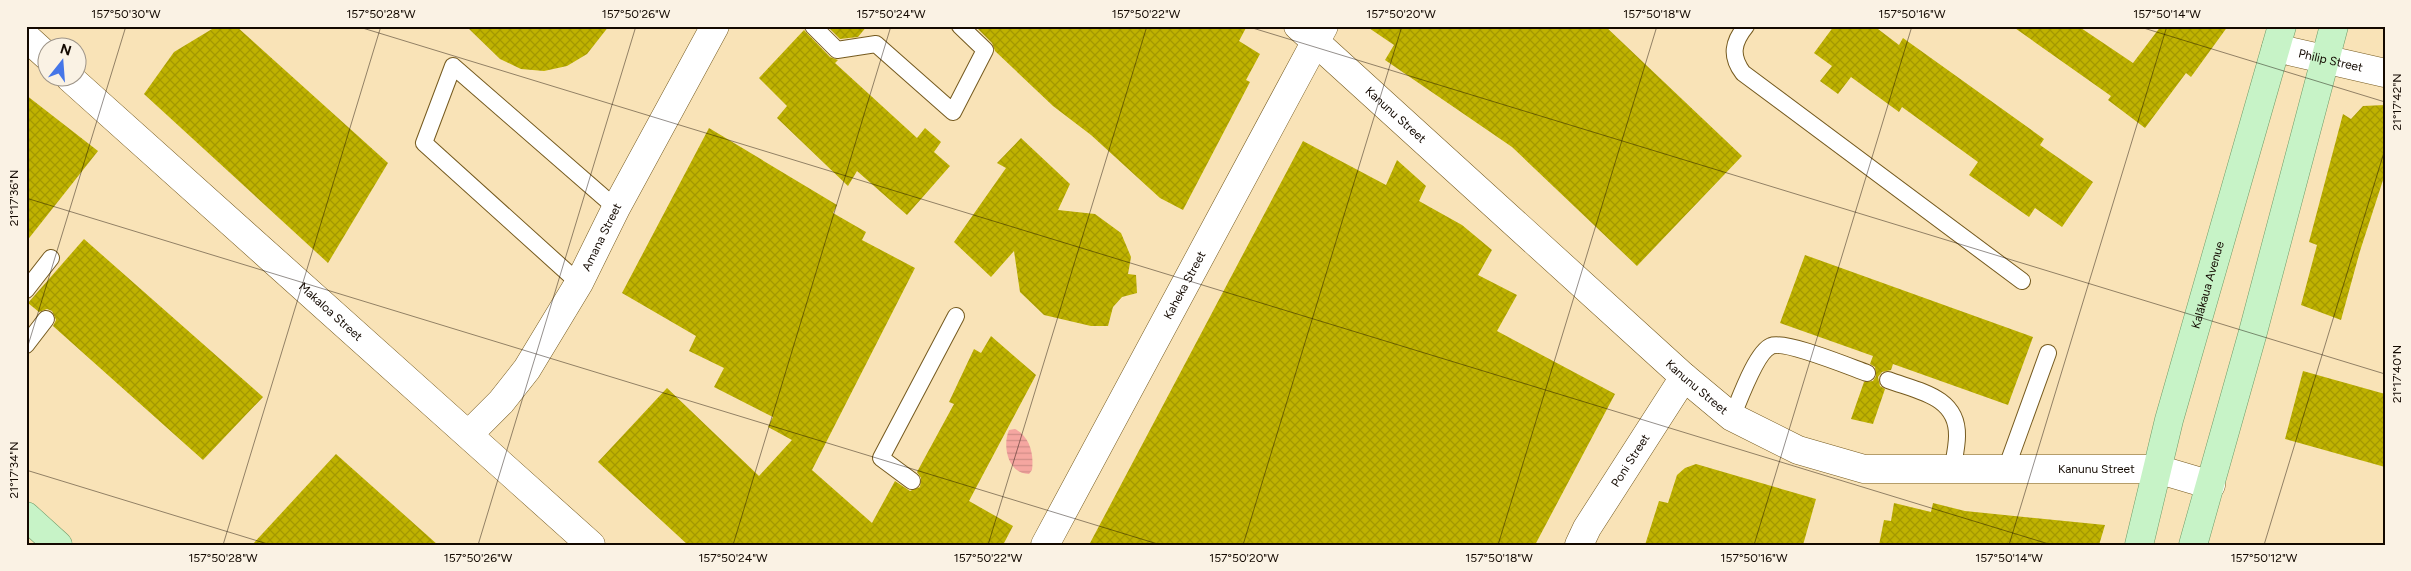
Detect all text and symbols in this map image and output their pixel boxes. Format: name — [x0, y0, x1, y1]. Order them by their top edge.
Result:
text: 157°50'30"W — [91, 7, 161, 21]
text: 157°50'28"W — [346, 7, 416, 21]
text: 157°50'26"W — [602, 7, 671, 21]
text: 157°50'24"W — [856, 7, 926, 21]
text: 157°50'22"W — [1112, 7, 1181, 21]
text: 157°50'20"W — [1366, 7, 1436, 21]
text: 157°50'18"W — [1623, 7, 1691, 21]
text: 157°50'16"W — [1879, 7, 1946, 21]
text: 157°50'14"W — [2133, 7, 2201, 21]
north arrow — [38, 38, 88, 88]
text: N — [58, 40, 73, 60]
street label: Philip Street — [2297, 46, 2365, 75]
text: 21°17'42"N — [2390, 73, 2404, 131]
street label: Kanunu Street — [1363, 84, 1429, 146]
text: 21°17'36"N — [7, 170, 21, 226]
street label: Amana Street — [579, 200, 625, 273]
street label: Kalākaua Avenue — [2189, 239, 2227, 330]
street label: Kaheka Street — [1161, 248, 1209, 322]
street label: Makaloa Street — [296, 280, 366, 344]
text: 21°17'40"N — [2390, 345, 2404, 403]
street label: Kanunu Street — [1663, 357, 1731, 418]
street label: Poni Street — [1608, 431, 1653, 490]
text: 21°17'34"N — [7, 441, 21, 499]
street label: Kanunu Street — [2058, 462, 2135, 476]
text: 157°50'28"W — [188, 551, 258, 565]
text: 157°50'26"W — [444, 551, 513, 565]
text: 157°50'24"W — [698, 551, 768, 565]
text: 157°50'22"W — [954, 551, 1023, 565]
text: 157°50'20"W — [1209, 551, 1279, 565]
text: 157°50'18"W — [1465, 551, 1533, 565]
text: 157°50'16"W — [1721, 551, 1788, 565]
text: 157°50'14"W — [1975, 551, 2043, 565]
text: 157°50'12"W — [2231, 551, 2298, 565]

